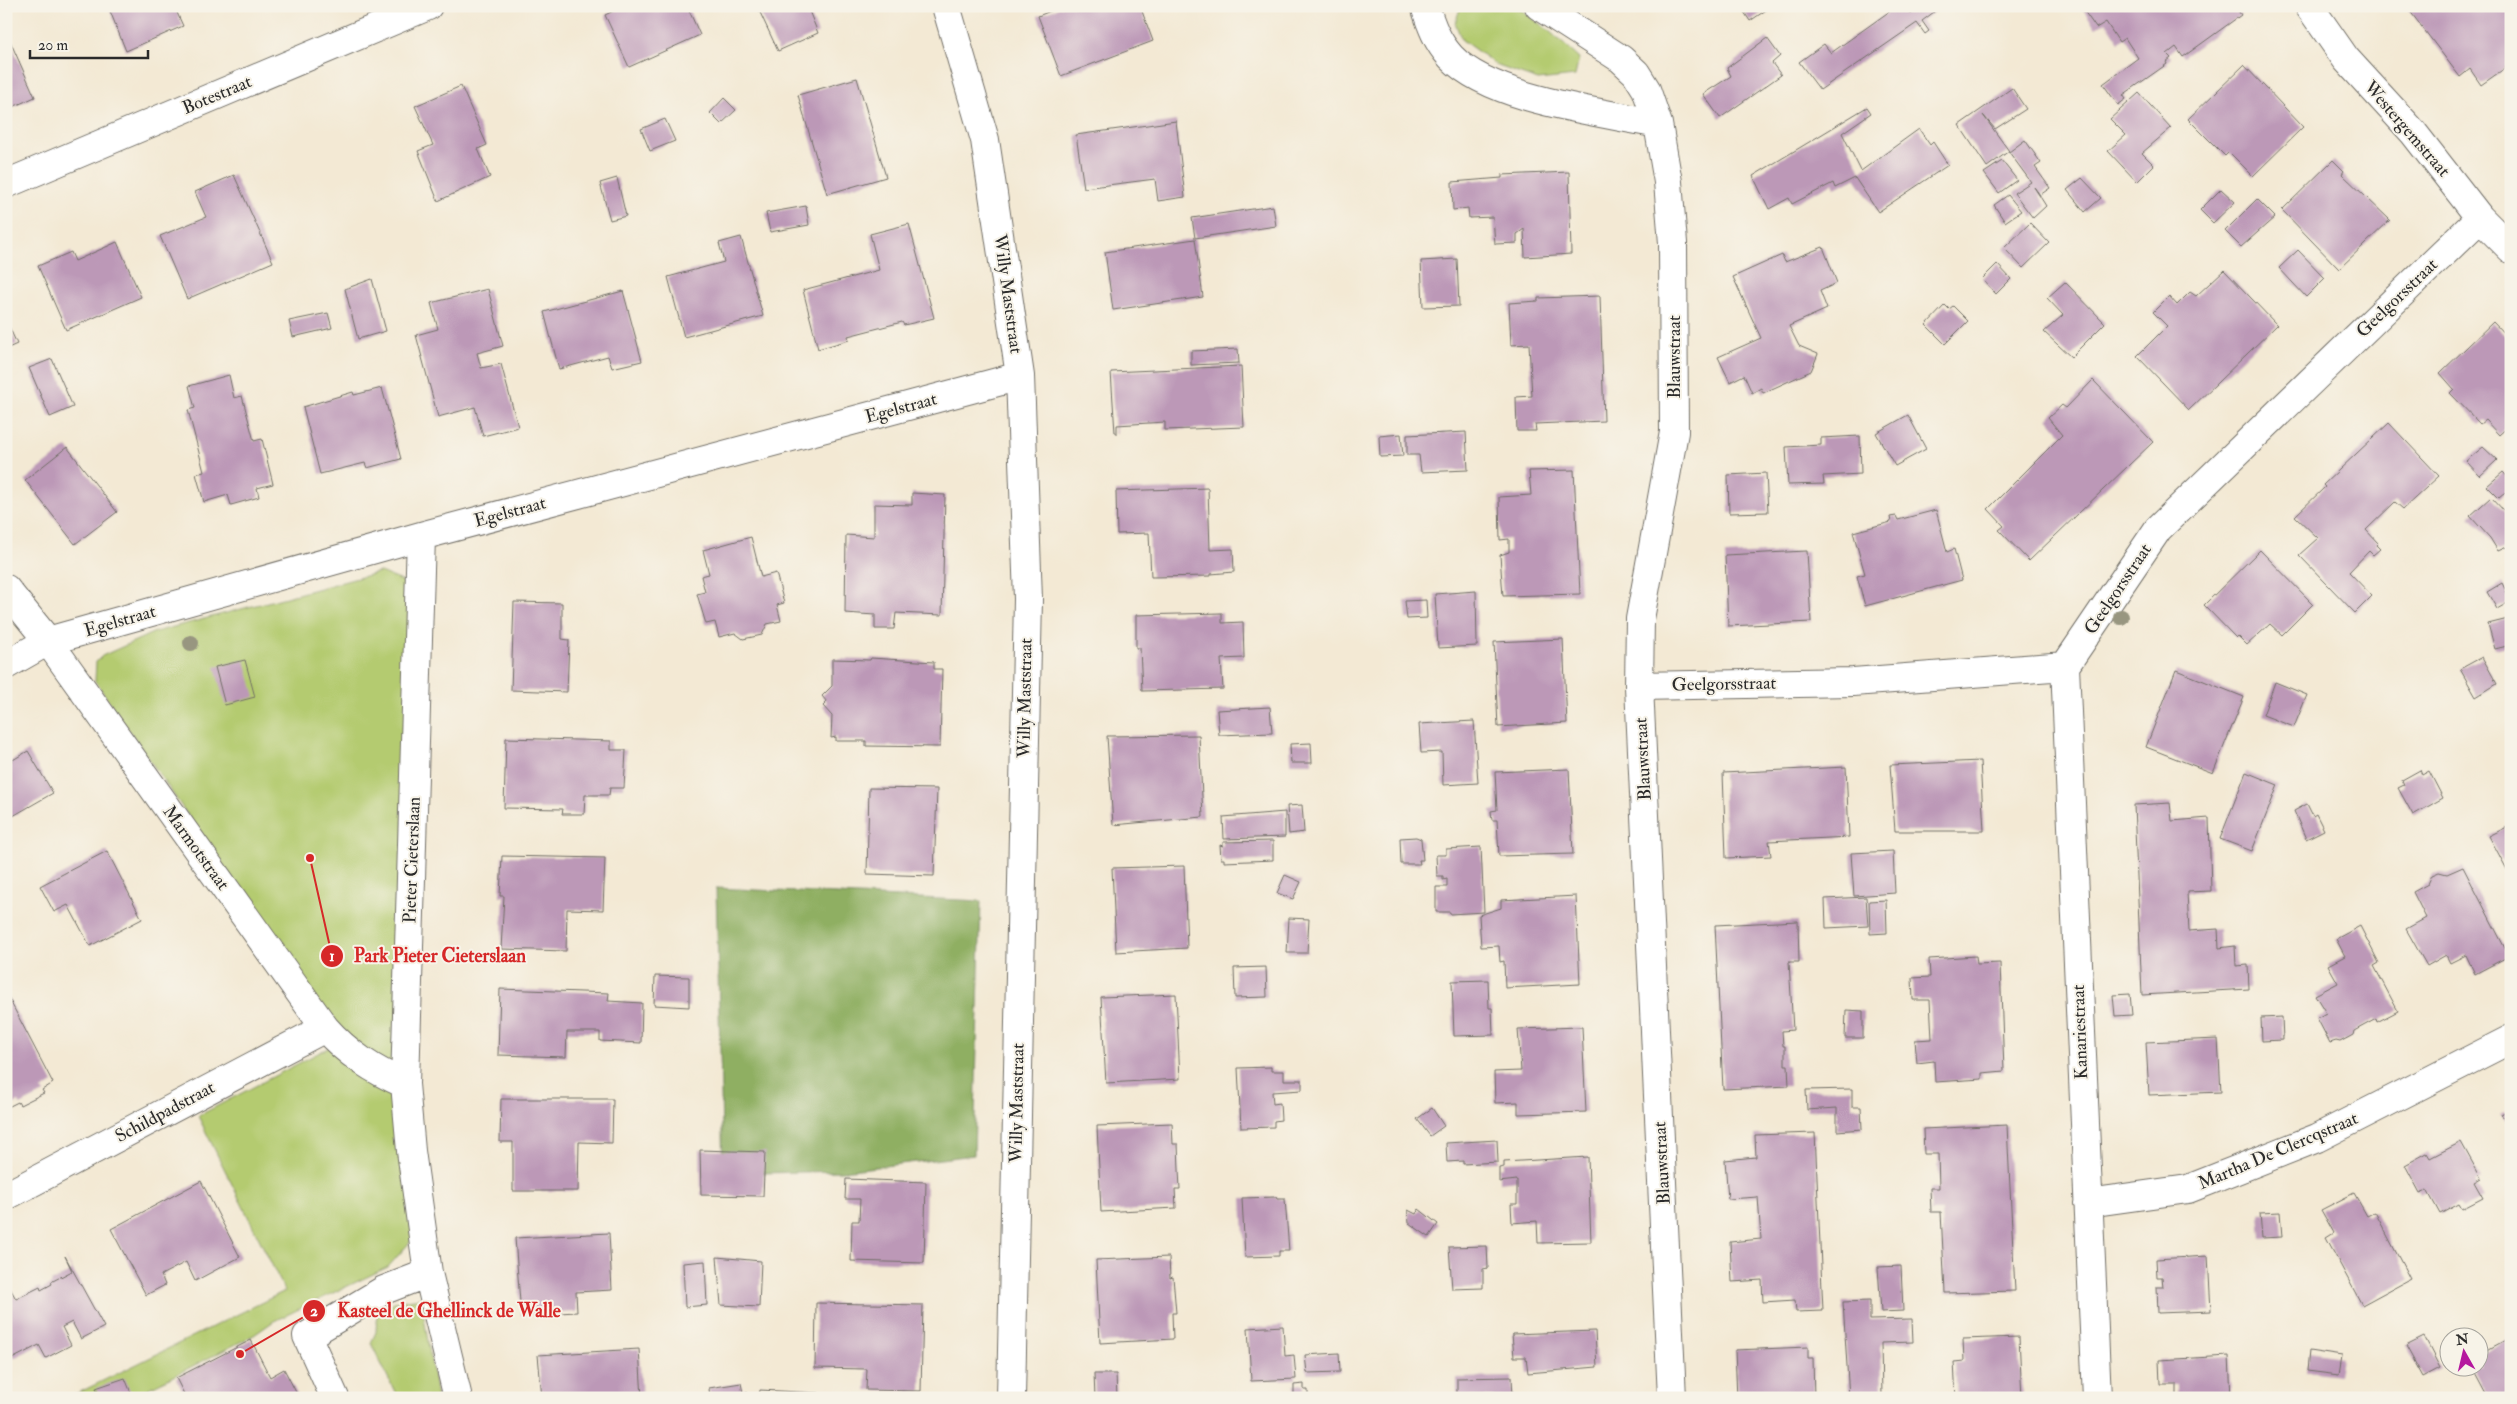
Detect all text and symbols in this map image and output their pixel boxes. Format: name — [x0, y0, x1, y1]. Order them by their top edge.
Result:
scale bar — [30, 28, 148, 60]
text: 20 m — [38, 36, 68, 55]
street label: Botestraat — [179, 70, 255, 120]
street label: Westergemstraat — [2358, 75, 2455, 182]
street label: Willy Maststraat — [988, 232, 1028, 355]
street label: Geelgorsstraat — [2351, 253, 2443, 343]
street label: Blauwstraat — [1663, 315, 1686, 399]
street label: Egelstraat — [863, 387, 940, 429]
street label: Egelstraat — [472, 491, 549, 533]
street label: Geelgorsstraat — [2079, 539, 2157, 639]
street label: Egelstraat — [82, 600, 159, 642]
street label: Willy Maststraat — [1012, 638, 1038, 759]
street label: Geelgorsstraat — [1672, 672, 1777, 696]
street label: Blauwstraat — [1629, 717, 1657, 801]
street label: Pieter Cieterslaan — [398, 796, 426, 924]
street label: Marmotstraat — [158, 801, 235, 895]
callout: Park Pieter Cieterslaan — [319, 939, 536, 973]
text: Park Pieter Cieterslaan — [354, 944, 526, 968]
text: 1 — [329, 947, 335, 966]
street label: Kanariestraat — [2067, 984, 2093, 1080]
street label: Willy Maststraat — [1004, 1043, 1030, 1164]
street label: Schildpadstraat — [111, 1076, 219, 1148]
street label: Martha De Clercqstraat — [2194, 1107, 2362, 1195]
street label: Blauwstraat — [1648, 1121, 1676, 1205]
callout: Kasteel de Ghellinck de Walle — [302, 1294, 570, 1328]
text: Kasteel de Ghellinck de Walle — [337, 1299, 561, 1323]
text: 2 — [310, 1302, 318, 1321]
north arrow — [2440, 1326, 2490, 1376]
text: N — [2454, 1330, 2470, 1349]

